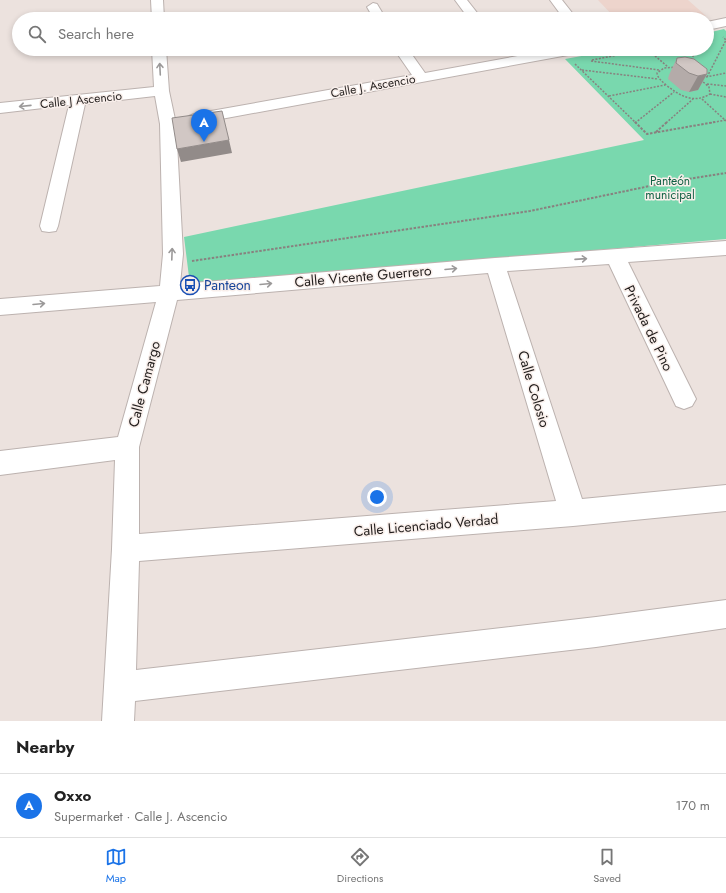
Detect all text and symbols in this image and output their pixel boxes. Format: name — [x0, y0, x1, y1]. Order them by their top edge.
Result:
search box — [12, 12, 714, 56]
icon: search — [26, 23, 48, 45]
text: Search here — [58, 23, 134, 45]
one-way arrow — [157, 63, 164, 76]
street label: Calle J. Ascencio — [329, 70, 417, 102]
street label: Calle J Ascencio — [39, 87, 123, 113]
one-way arrow — [19, 102, 32, 109]
pin: A — [191, 109, 217, 142]
park label: Panteón municipal — [645, 172, 695, 204]
one-way arrow — [168, 248, 176, 261]
one-way arrow — [574, 255, 587, 262]
street label: Calle Vicente Guerrero — [294, 260, 433, 292]
one-way arrow — [444, 265, 457, 272]
bus stop icon: Panteon — [179, 274, 201, 296]
place label: Panteon — [204, 275, 251, 295]
one-way arrow — [259, 281, 272, 288]
street label: Privada de Pino — [620, 282, 679, 375]
one-way arrow — [32, 300, 45, 307]
street label: Calle Camargo — [123, 338, 165, 429]
street label: Calle Colosio — [513, 348, 555, 430]
your location — [367, 487, 387, 507]
street label: Calle Licenciado Verdad — [353, 509, 499, 541]
text: Nearby — [16, 735, 74, 759]
text: Oxxo — [54, 785, 91, 807]
text: A — [24, 796, 34, 815]
text: 170 m — [675, 796, 710, 815]
text: Supermarket · Calle J. Ascencio — [54, 807, 227, 826]
tab: Map — [105, 846, 127, 886]
tab: Directions — [337, 846, 383, 886]
tab: Saved — [593, 846, 621, 886]

